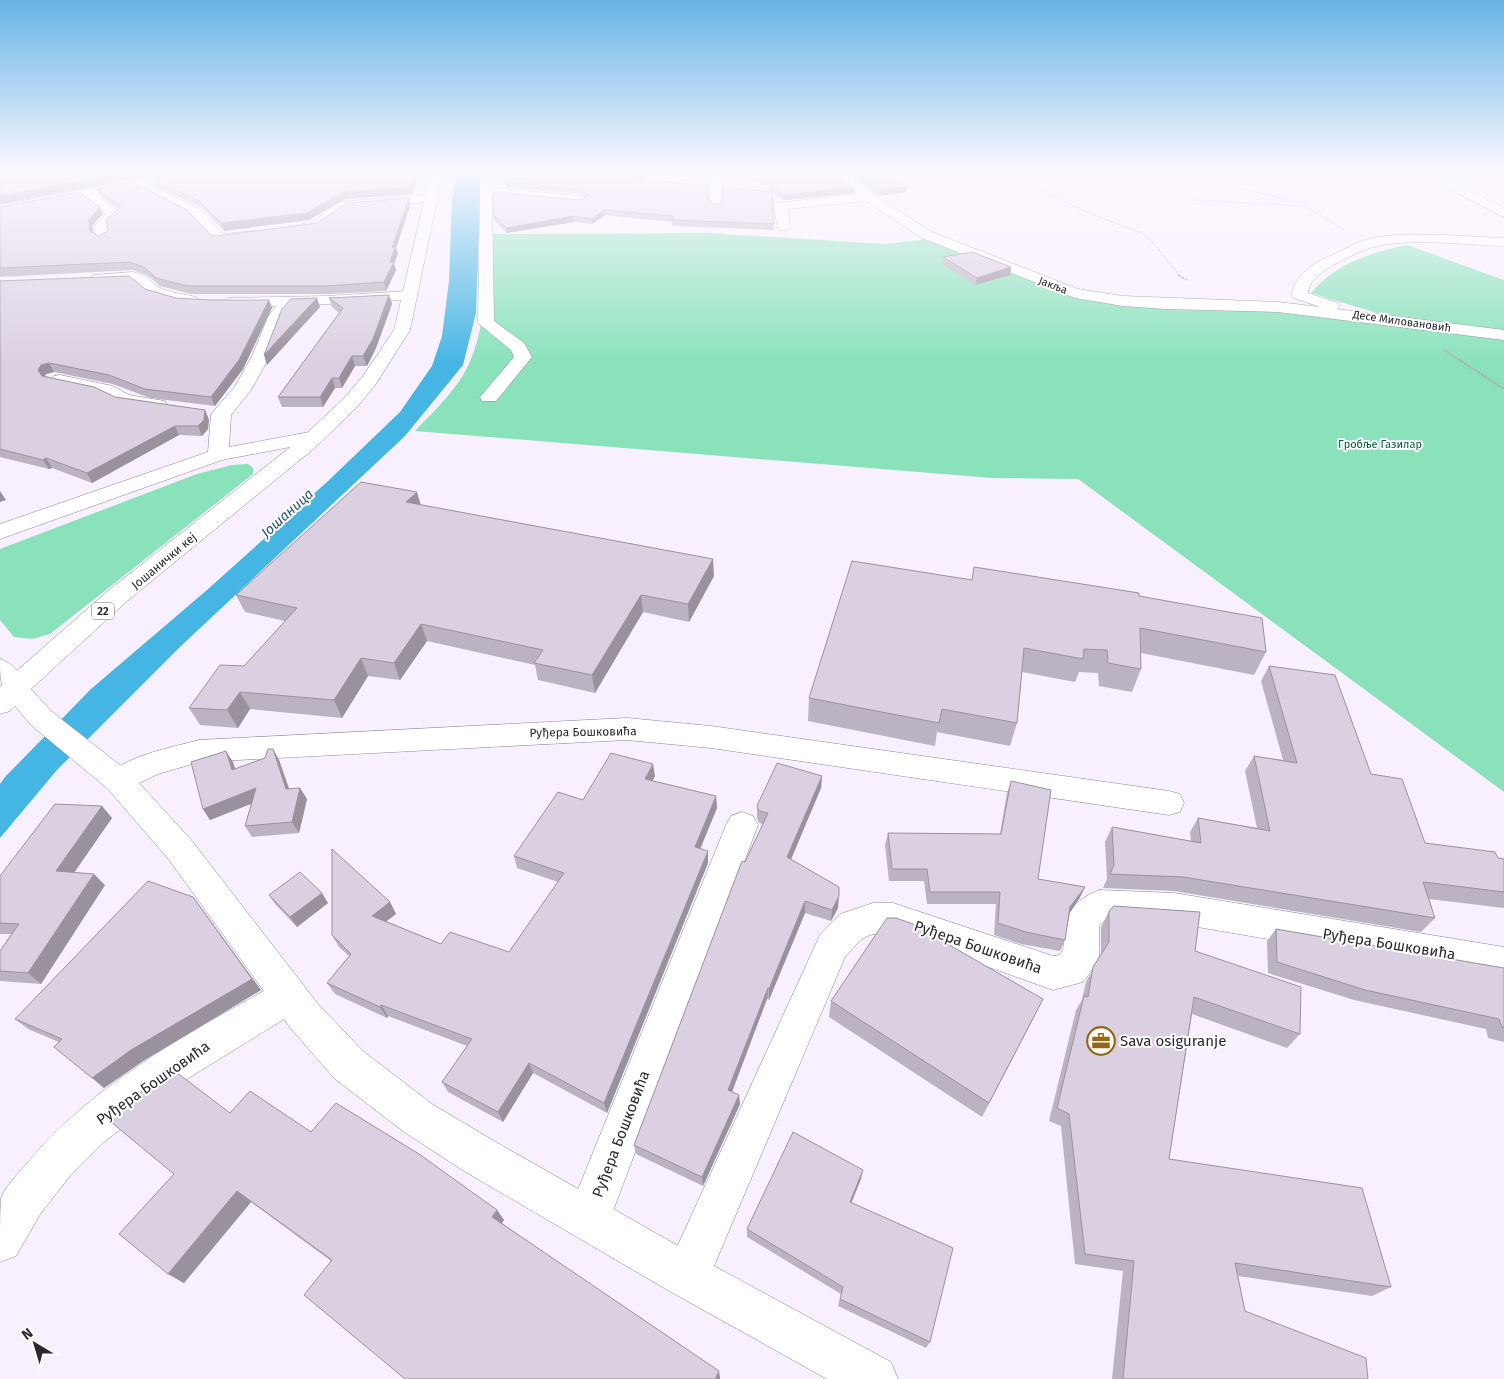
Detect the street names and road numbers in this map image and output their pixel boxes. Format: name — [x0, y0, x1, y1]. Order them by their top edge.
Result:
street label: Јакља — [1037, 274, 1069, 297]
street label: Десе Миловановић — [1351, 308, 1452, 335]
street label: Јошанички кеј — [129, 530, 199, 592]
road number: 22 — [92, 602, 114, 620]
street label: Руђера Бошковића — [529, 724, 637, 740]
street label: Руђера Бошковића — [912, 917, 1044, 977]
street label: Руђера Бошковића — [1321, 925, 1457, 963]
street label: Руђера Бошковића — [93, 1037, 213, 1129]
street label: Руђера Бошковића — [589, 1068, 653, 1200]

